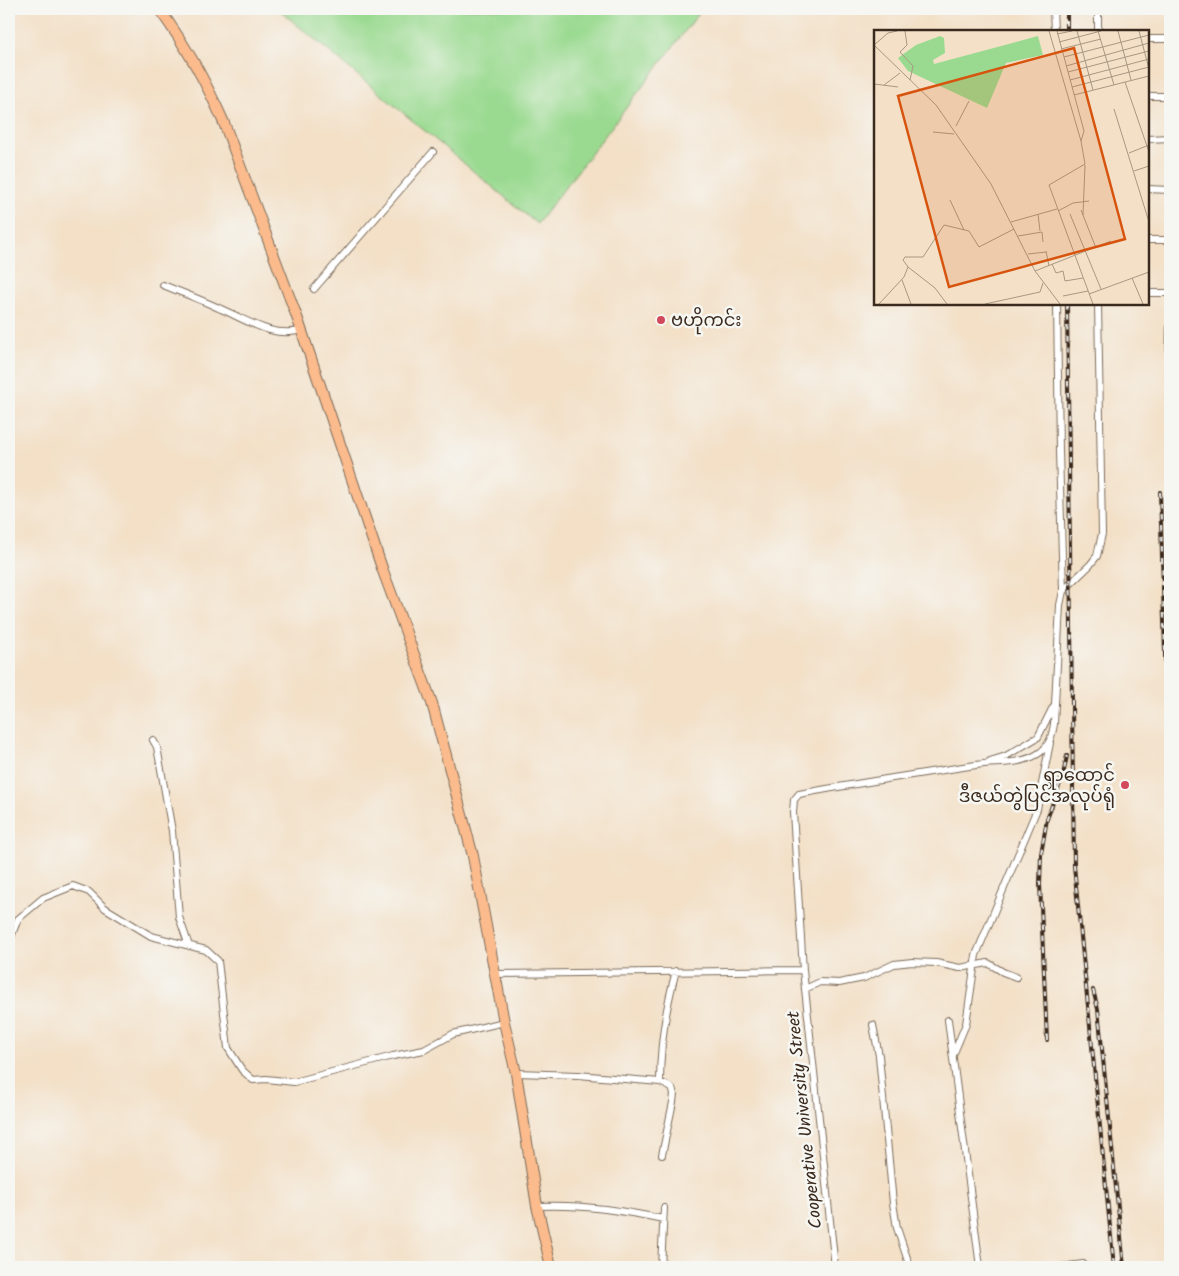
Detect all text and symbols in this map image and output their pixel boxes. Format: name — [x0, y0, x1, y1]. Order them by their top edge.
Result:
inset map — [874, 30, 1149, 305]
place label: ဗဟိုကင်း — [671, 306, 742, 336]
marker: ဗဟိုကင်း — [655, 314, 667, 326]
place label: ရွာထောင် ဒီဇယ်တွဲပြင်အလုပ်ရုံ — [959, 762, 1115, 812]
marker: ရွာထောင် ဒီဇယ်တွဲပြင်အလုပ်ရုံ — [1119, 779, 1131, 791]
street label: Cooperative University Street — [780, 1008, 831, 1230]

